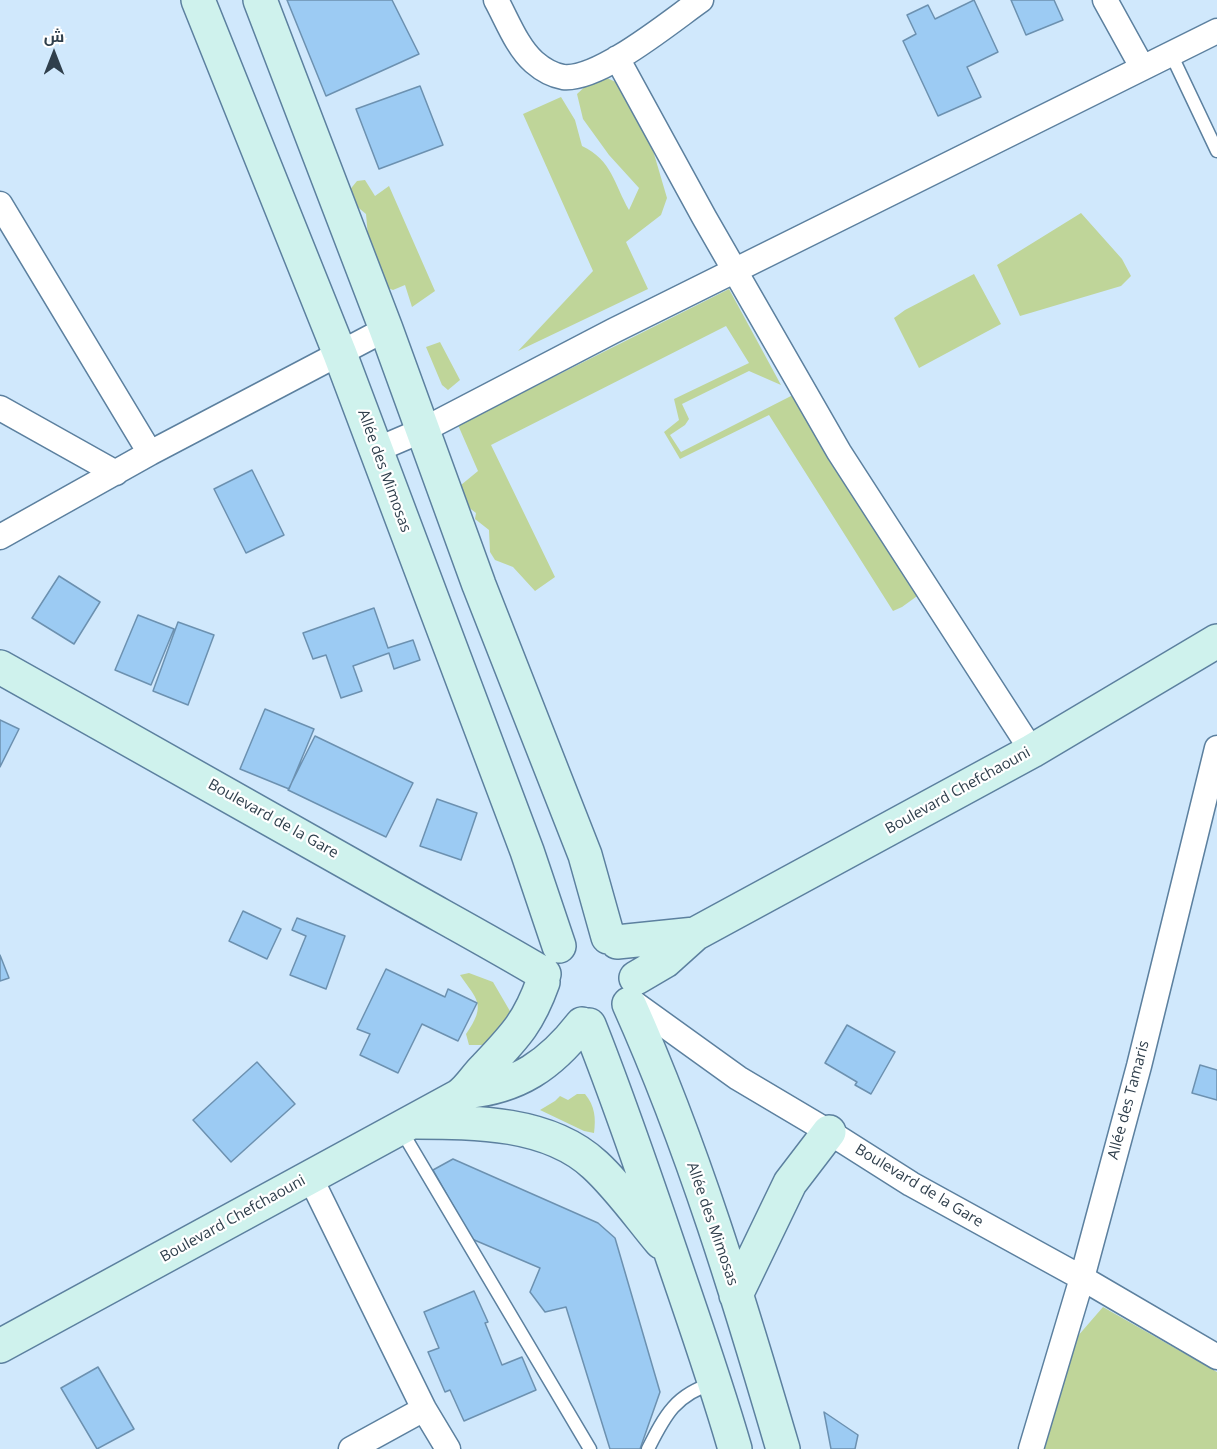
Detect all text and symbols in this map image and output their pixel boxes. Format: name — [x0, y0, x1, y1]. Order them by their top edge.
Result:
north arrow — [24, 24, 84, 84]
text: ش — [44, 25, 64, 47]
street label: Allée des Mimosas — [353, 407, 415, 535]
street label: Boulevard Chefchaouni — [882, 744, 1034, 838]
street label: Boulevard de la Gare — [205, 776, 341, 862]
street label: Allée des Tamaris — [1104, 1039, 1154, 1161]
street label: Boulevard de la Gare — [852, 1141, 986, 1231]
street label: Allée des Mimosas — [682, 1160, 742, 1288]
street label: Boulevard Chefchaouni — [157, 1172, 309, 1266]

